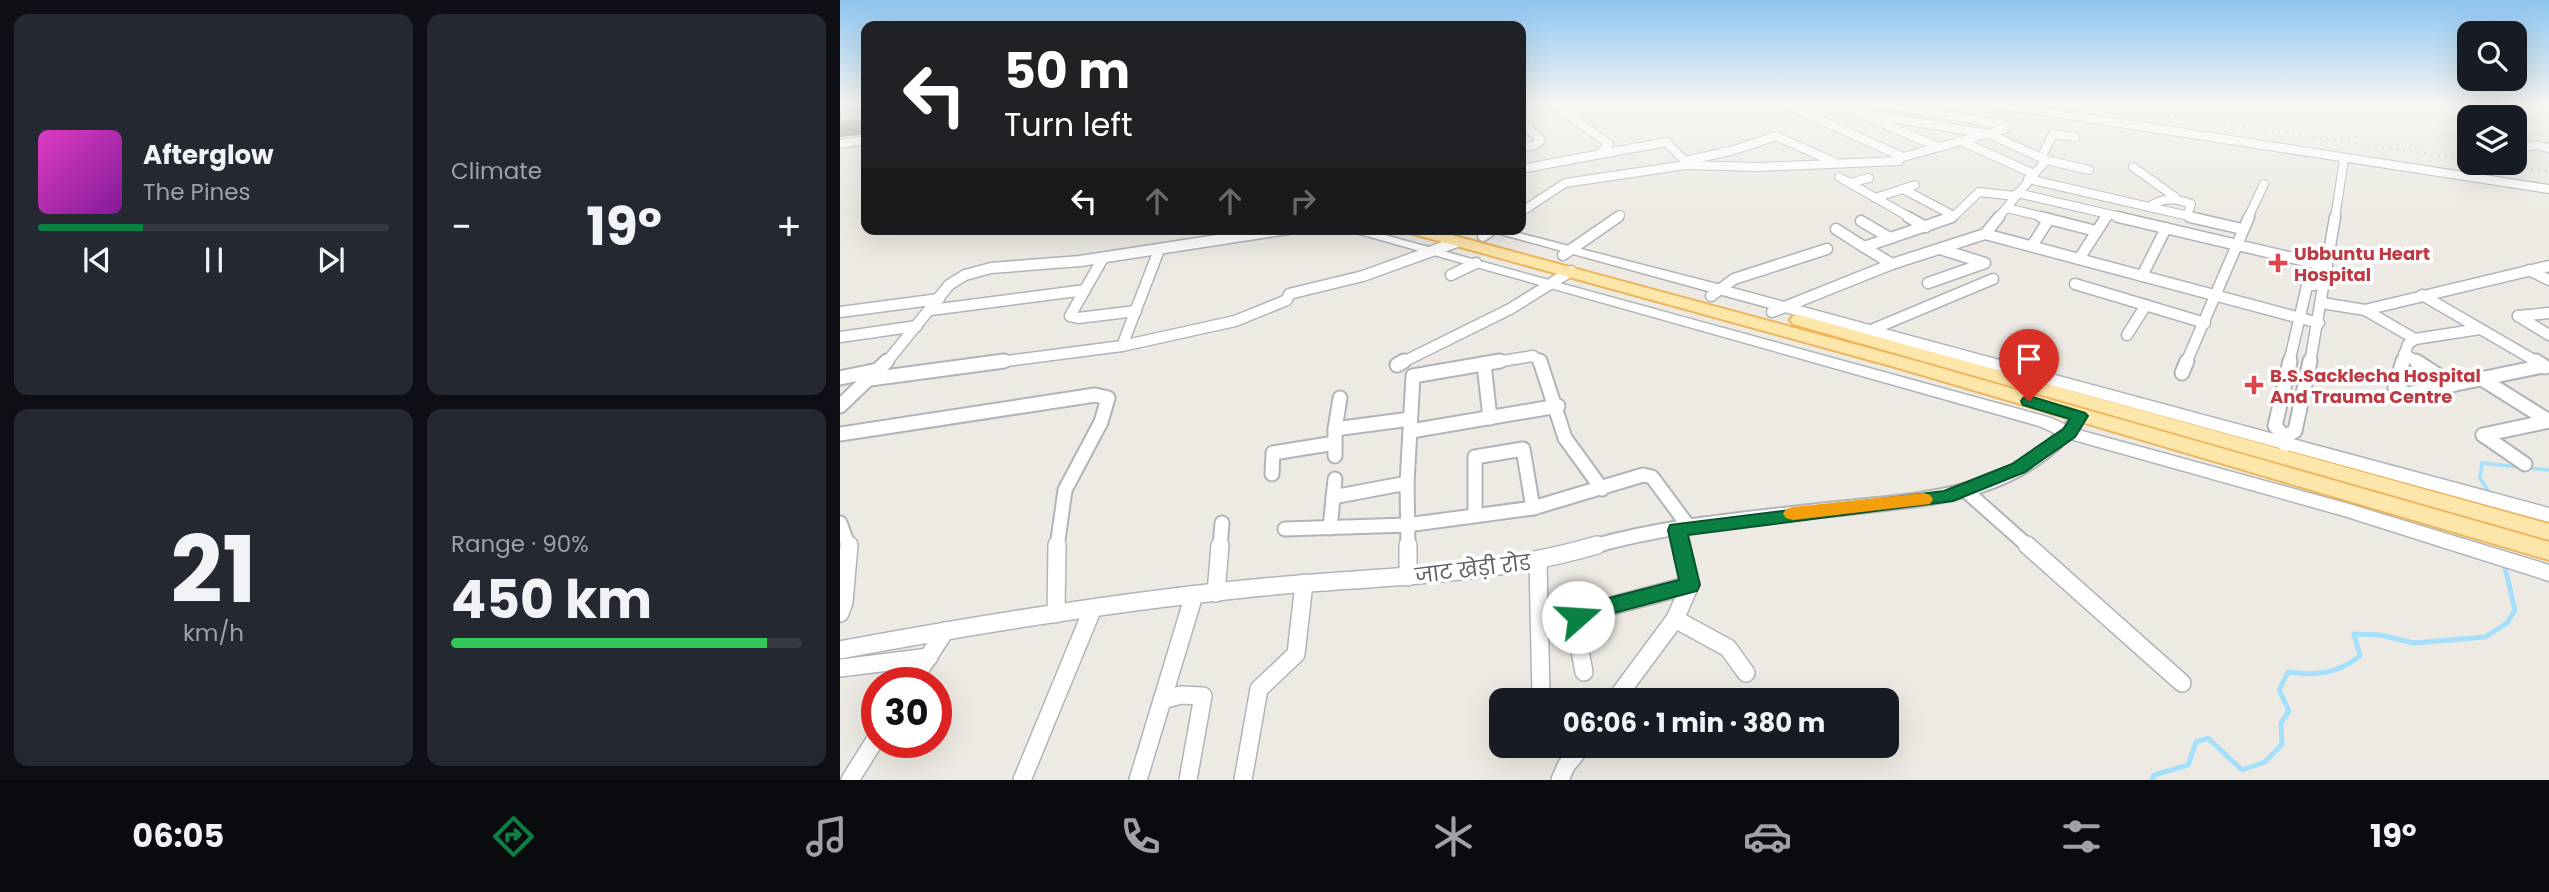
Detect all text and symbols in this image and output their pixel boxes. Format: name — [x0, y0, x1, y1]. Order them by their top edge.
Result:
map controls — [2457, 21, 2527, 175]
button: search — [2457, 21, 2527, 91]
text: 50 m — [1004, 37, 1130, 105]
icon: left — [889, 49, 980, 140]
text: Turn left — [1004, 102, 1133, 147]
button: layers — [2457, 105, 2527, 175]
text: Afterglow — [143, 137, 274, 173]
text: Climate — [451, 155, 542, 187]
text: The Pines — [143, 176, 251, 208]
icon: left — [1065, 182, 1103, 220]
icon: ahead — [1138, 182, 1176, 220]
icon: ahead — [1211, 182, 1249, 220]
icon: right — [1284, 182, 1322, 220]
text: 19° — [586, 190, 662, 263]
text: − — [451, 200, 472, 253]
text: + — [776, 200, 802, 253]
icon: previous — [78, 241, 116, 279]
icon: pause — [195, 241, 233, 279]
icon: next — [312, 241, 350, 279]
place label: Ubbuntu Heart Hospital — [2294, 241, 2430, 287]
marker: Ubbuntu Heart Hospital — [2268, 253, 2288, 273]
pin — [1999, 329, 2059, 401]
icon: arrive — [2010, 340, 2048, 378]
place label: B.S.Sacklecha Hospital And Trauma Centre — [2270, 363, 2481, 409]
marker: B.S.Sacklecha Hospital And Trauma Centre — [2244, 375, 2264, 395]
text: 21 — [170, 506, 257, 634]
text: Range · 90% — [451, 528, 589, 560]
street label: जाट खेड़ी रोड — [1413, 547, 1533, 591]
text: 450 km — [451, 563, 652, 636]
position arrow — [1541, 580, 1615, 654]
text: km/h — [183, 617, 244, 649]
speed limit sign: 30 — [861, 667, 952, 758]
text: 06:06 · 1 min · 380 m — [1563, 705, 1825, 741]
icon: directions — [489, 812, 538, 861]
icon: music — [802, 812, 851, 861]
icon: phone — [1116, 812, 1165, 861]
icon: climate — [1429, 812, 1478, 861]
icon: car — [1743, 812, 1792, 861]
icon: filters — [2057, 812, 2106, 861]
text: 06:05 — [132, 813, 224, 858]
text: 19° — [2370, 813, 2417, 858]

